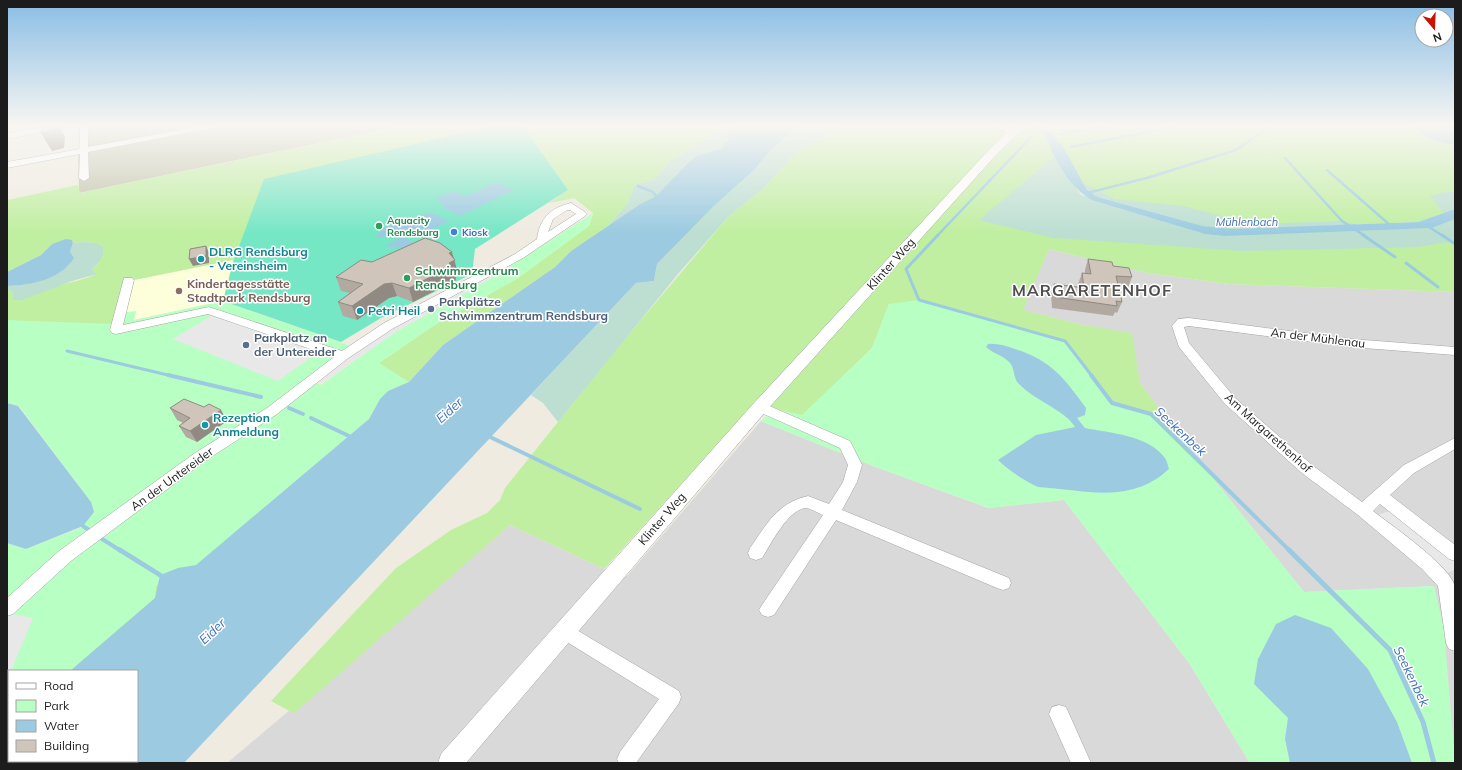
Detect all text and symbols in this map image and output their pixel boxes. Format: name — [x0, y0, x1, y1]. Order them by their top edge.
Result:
north arrow — [1414, 8, 1454, 48]
text: N — [1431, 29, 1443, 45]
place label: Aquacity Rendsburg — [387, 214, 439, 239]
water label: Mühlenbach — [1216, 215, 1278, 229]
marker: Aquacity Rendsburg — [374, 221, 384, 231]
place label: Kiosk — [462, 226, 488, 239]
marker: Kiosk — [449, 227, 459, 237]
street label: Klinter Weg — [863, 235, 918, 293]
place label: DLRG Rendsburg - Vereinsheim — [209, 244, 308, 273]
marker: DLRG Rendsburg - Vereinsheim — [196, 254, 206, 264]
place label: Schwimmzentrum Rendsburg — [415, 263, 519, 292]
marker: Schwimmzentrum Rendsburg — [402, 273, 412, 283]
place label: Kindertagesstätte Stadtpark Rendsburg — [187, 276, 310, 305]
district label: MARGARETENHOF — [1012, 280, 1172, 300]
marker: Kindertagesstätte Stadtpark Rendsburg — [174, 286, 184, 296]
place label: Parkplätze Schwimmzentrum Rendsburg — [439, 294, 608, 323]
place label: Petri Heil — [368, 303, 420, 318]
marker: Parkplätze Schwimmzentrum Rendsburg — [426, 304, 436, 314]
marker: Petri Heil — [355, 306, 365, 316]
street label: An der Mühlenau — [1270, 324, 1366, 351]
place label: Parkplatz an der Untereider — [254, 330, 337, 359]
marker: Parkplatz an der Untereider — [241, 340, 251, 350]
street label: Am Margarethenhof — [1222, 390, 1316, 476]
water label: Eider — [432, 393, 467, 426]
water label: Seekenbek — [1152, 403, 1210, 459]
place label: Rezeption Anmeldung — [213, 410, 279, 439]
marker: Rezeption Anmeldung — [200, 420, 210, 430]
street label: An der Untereider — [127, 443, 216, 514]
street label: Klinter Weg — [635, 489, 689, 548]
water label: Eider — [195, 614, 229, 647]
water label: Seekenbek — [1391, 643, 1434, 709]
legend — [8, 670, 138, 762]
text: Road — [44, 678, 73, 693]
text: Park — [44, 698, 70, 713]
text: Water — [44, 718, 80, 733]
text: Building — [44, 738, 89, 753]

